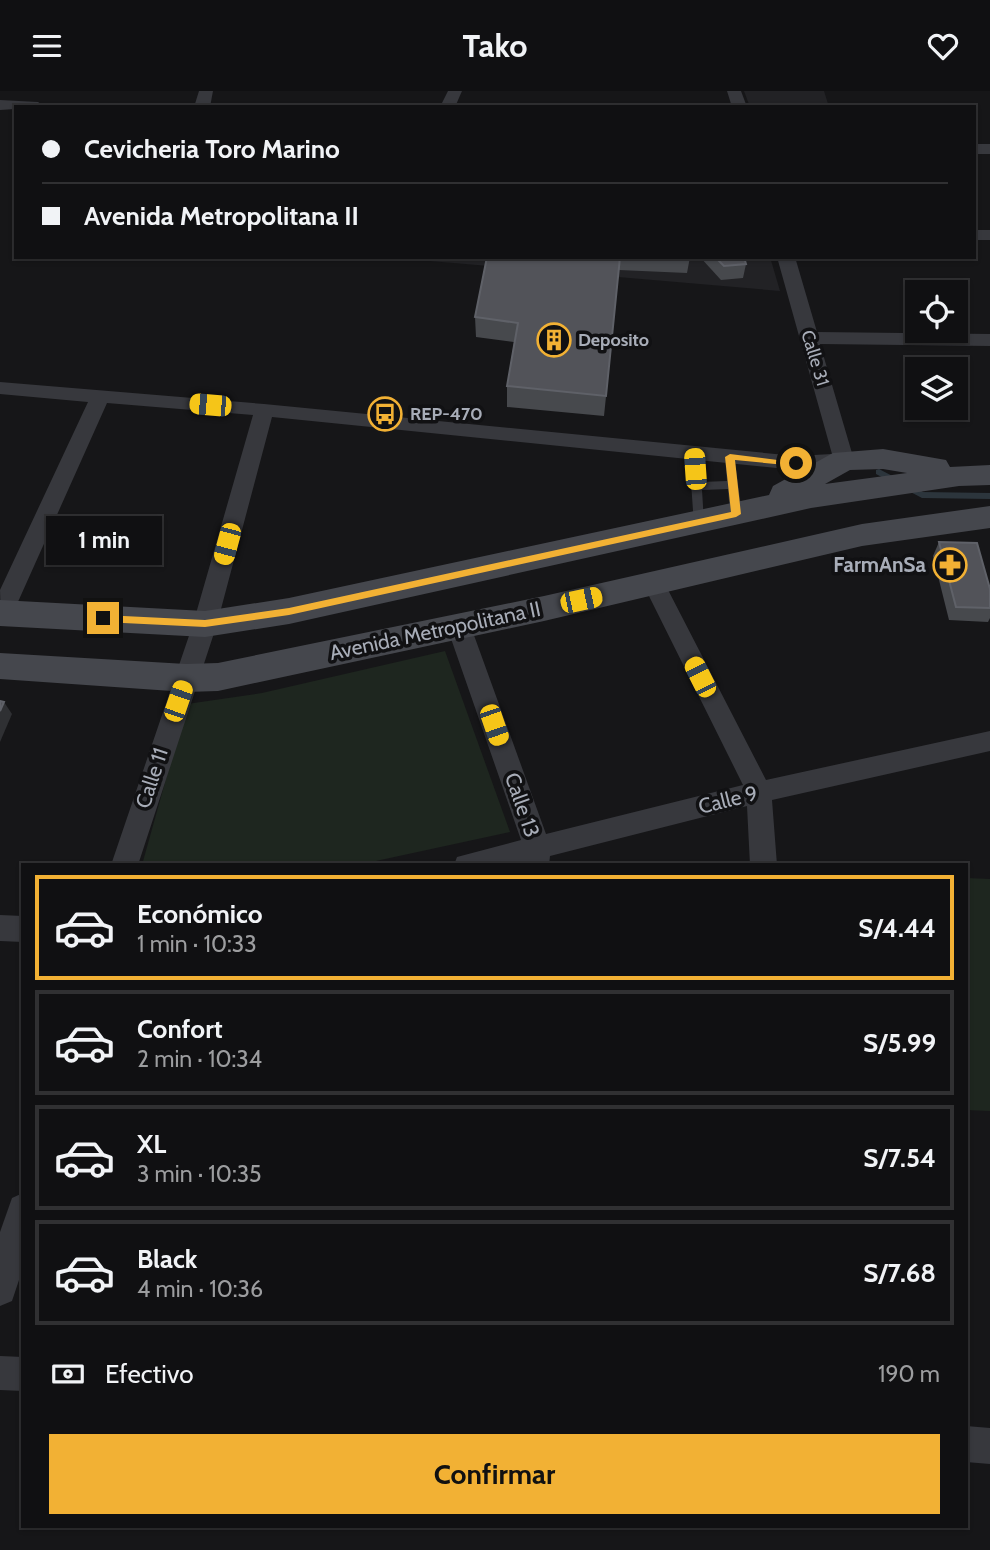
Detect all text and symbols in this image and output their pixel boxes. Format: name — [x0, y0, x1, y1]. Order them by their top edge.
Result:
text: Tako — [462, 26, 528, 65]
icon: menu — [28, 27, 66, 65]
icon: heart — [924, 27, 962, 65]
text: Cevicheria Toro Marino — [84, 133, 340, 165]
text: Avenida Metropolitana II — [84, 200, 359, 232]
map controls — [905, 280, 968, 420]
button: locate — [905, 280, 968, 343]
building icon: Deposito — [535, 321, 573, 359]
street label: Calle 31 — [796, 328, 834, 388]
place label: Deposito — [578, 329, 649, 351]
button: layers — [905, 357, 968, 420]
car — [189, 393, 232, 417]
bus stop icon: REP-470 — [366, 395, 404, 433]
place label: REP-470 — [410, 403, 483, 425]
car — [684, 447, 707, 491]
route start — [780, 447, 812, 479]
callout: 1 min — [45, 517, 161, 566]
car — [212, 521, 243, 567]
text: 1 min — [78, 526, 130, 554]
pharmacy icon: FarmAnSa — [931, 546, 969, 584]
place label: FarmAnSa — [833, 552, 927, 577]
car — [559, 585, 604, 615]
street label: Avenida Metropolitana II — [327, 596, 543, 665]
route end — [87, 602, 119, 634]
car — [682, 654, 719, 700]
car — [162, 678, 195, 724]
car — [478, 702, 511, 748]
street label: Calle 11 — [130, 745, 173, 811]
street label: Calle 13 — [500, 769, 545, 840]
street label: Calle 9 — [696, 780, 760, 819]
icon: car — [53, 896, 116, 959]
text: Económico — [137, 898, 263, 930]
text: S/4.44 — [858, 912, 936, 944]
text: 1 min · 10:33 — [137, 930, 257, 958]
icon: car — [53, 1011, 116, 1074]
text: Confort — [137, 1013, 223, 1045]
text: S/5.99 — [863, 1027, 936, 1059]
text: 2 min · 10:34 — [137, 1045, 262, 1073]
icon: car — [53, 1126, 116, 1189]
text: XL — [137, 1128, 166, 1160]
text: S/7.54 — [863, 1142, 936, 1174]
text: 3 min · 10:35 — [137, 1160, 262, 1188]
icon: car — [53, 1241, 116, 1304]
text: Black — [137, 1243, 197, 1275]
text: S/7.68 — [863, 1257, 936, 1289]
text: 4 min · 10:36 — [137, 1275, 263, 1303]
icon: cash — [49, 1355, 87, 1393]
text: Efectivo — [105, 1358, 194, 1390]
text: 190 m — [878, 1360, 940, 1388]
button: Confirmar — [49, 1434, 940, 1514]

